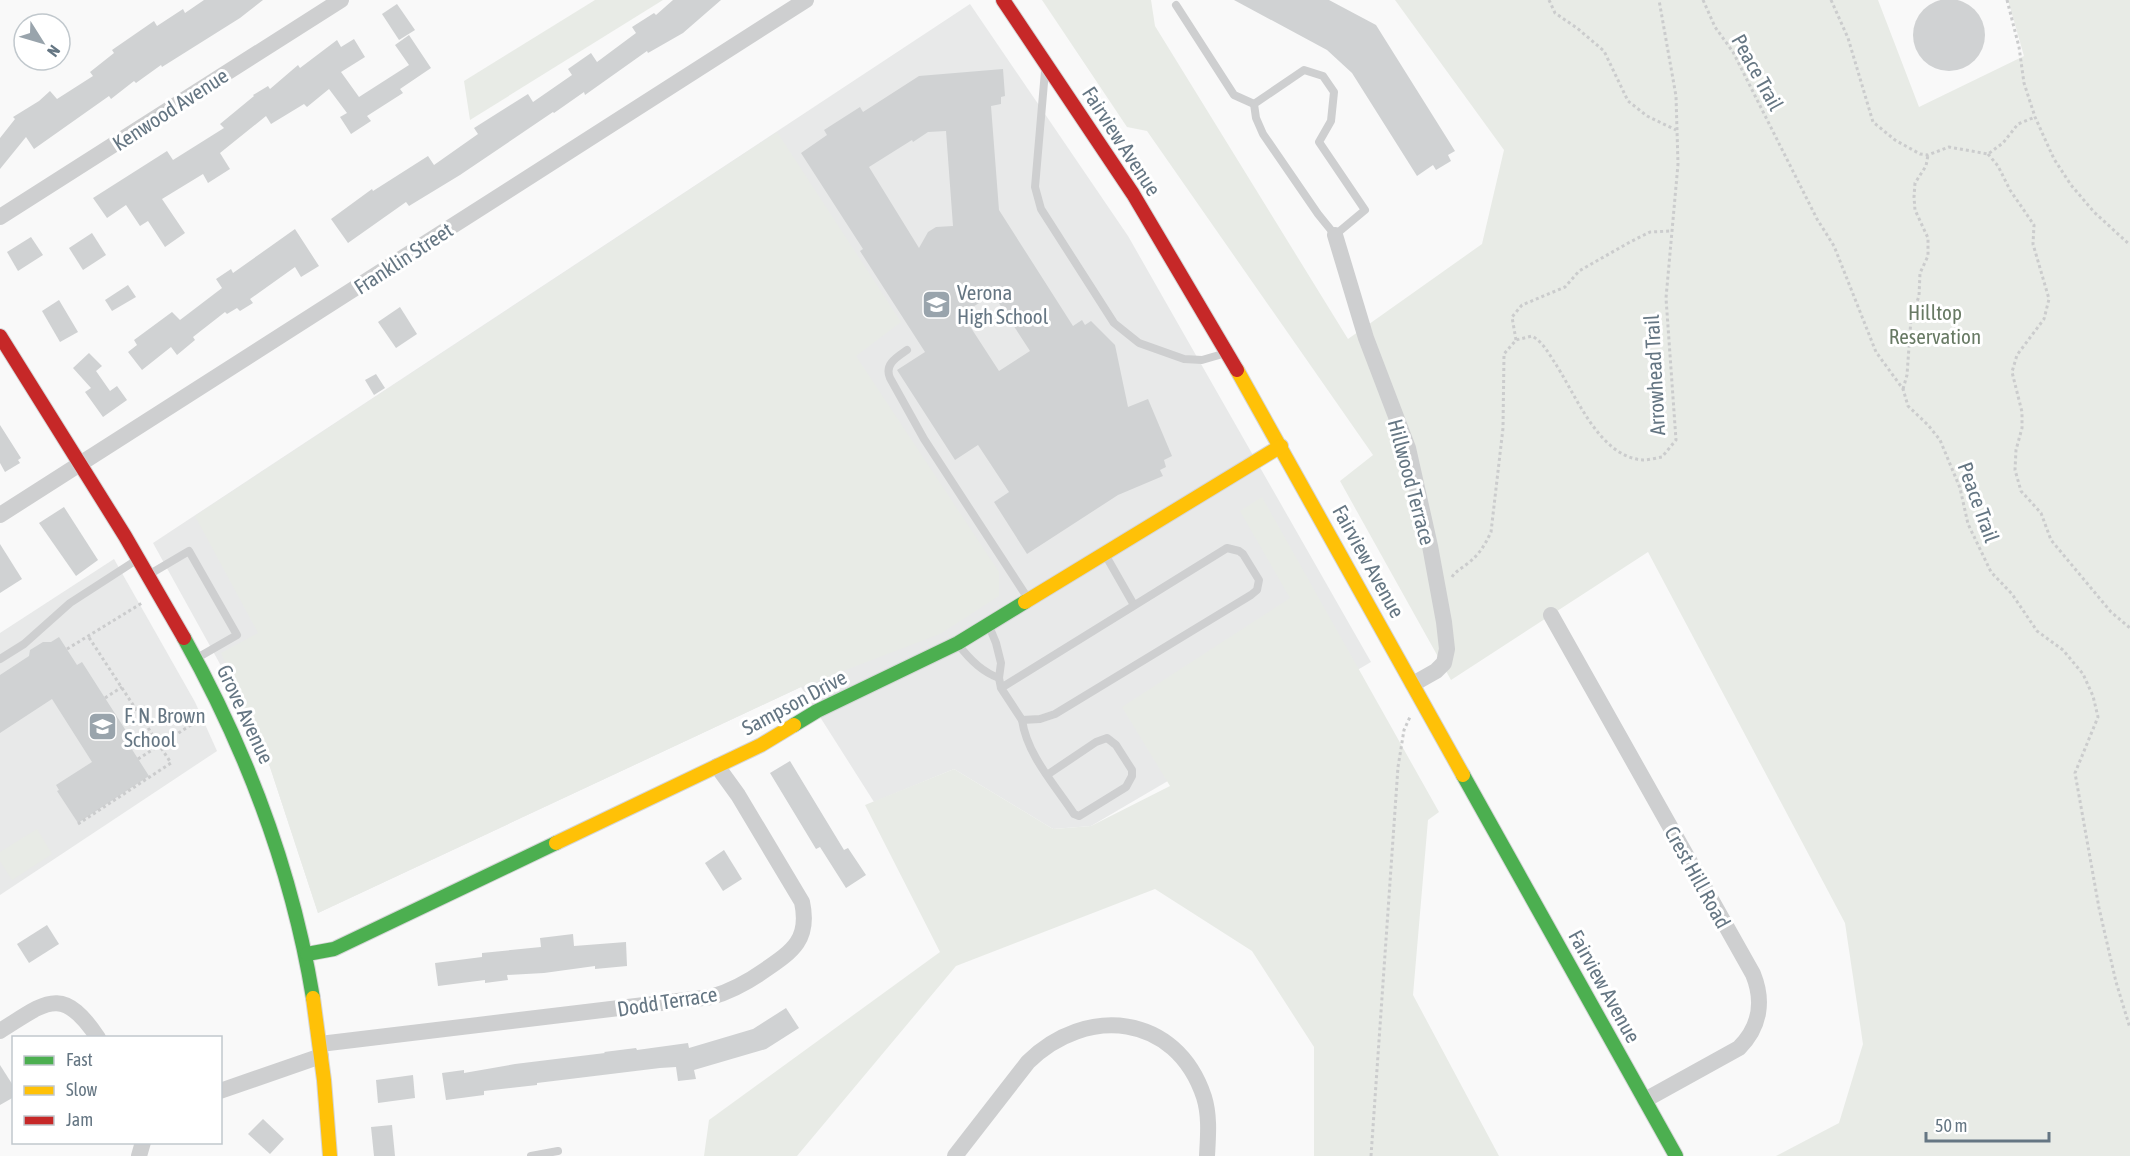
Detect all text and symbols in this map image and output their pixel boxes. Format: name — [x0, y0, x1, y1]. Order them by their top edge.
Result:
north arrow — [12, 12, 72, 72]
street label: Peace Trail — [1727, 30, 1789, 115]
text: N — [44, 42, 64, 60]
street label: Kenwood Avenue — [108, 63, 232, 155]
street label: Fairview Avenue — [1078, 82, 1166, 200]
street label: Franklin Street — [349, 217, 457, 299]
place label: Verona High School — [957, 280, 1049, 328]
school or university icon: Verona High School — [920, 288, 952, 320]
park label: Hilltop Reservation — [1889, 300, 1981, 348]
street label: Arrowhead Trail — [1639, 313, 1669, 436]
street label: Hillwood Terrace — [1384, 416, 1440, 548]
street label: Peace Trail — [1953, 459, 2005, 546]
street label: Fairview Avenue — [1328, 500, 1410, 622]
street label: Grove Avenue — [213, 661, 279, 767]
street label: Sampson Drive — [738, 664, 850, 740]
place label: F. N. Brown School — [124, 703, 206, 751]
school or university icon: F. N. Brown School — [87, 711, 119, 743]
street label: Crest Hill Road — [1660, 822, 1736, 932]
street label: Fairview Avenue — [1564, 925, 1646, 1047]
street label: Dodd Terrace — [615, 981, 719, 1021]
legend — [12, 1036, 222, 1144]
text: Fast — [66, 1049, 93, 1070]
text: Slow — [66, 1079, 97, 1100]
scale bar — [1926, 1105, 2049, 1143]
text: Jam — [66, 1109, 93, 1130]
text: 50 m — [1935, 1115, 1967, 1136]

